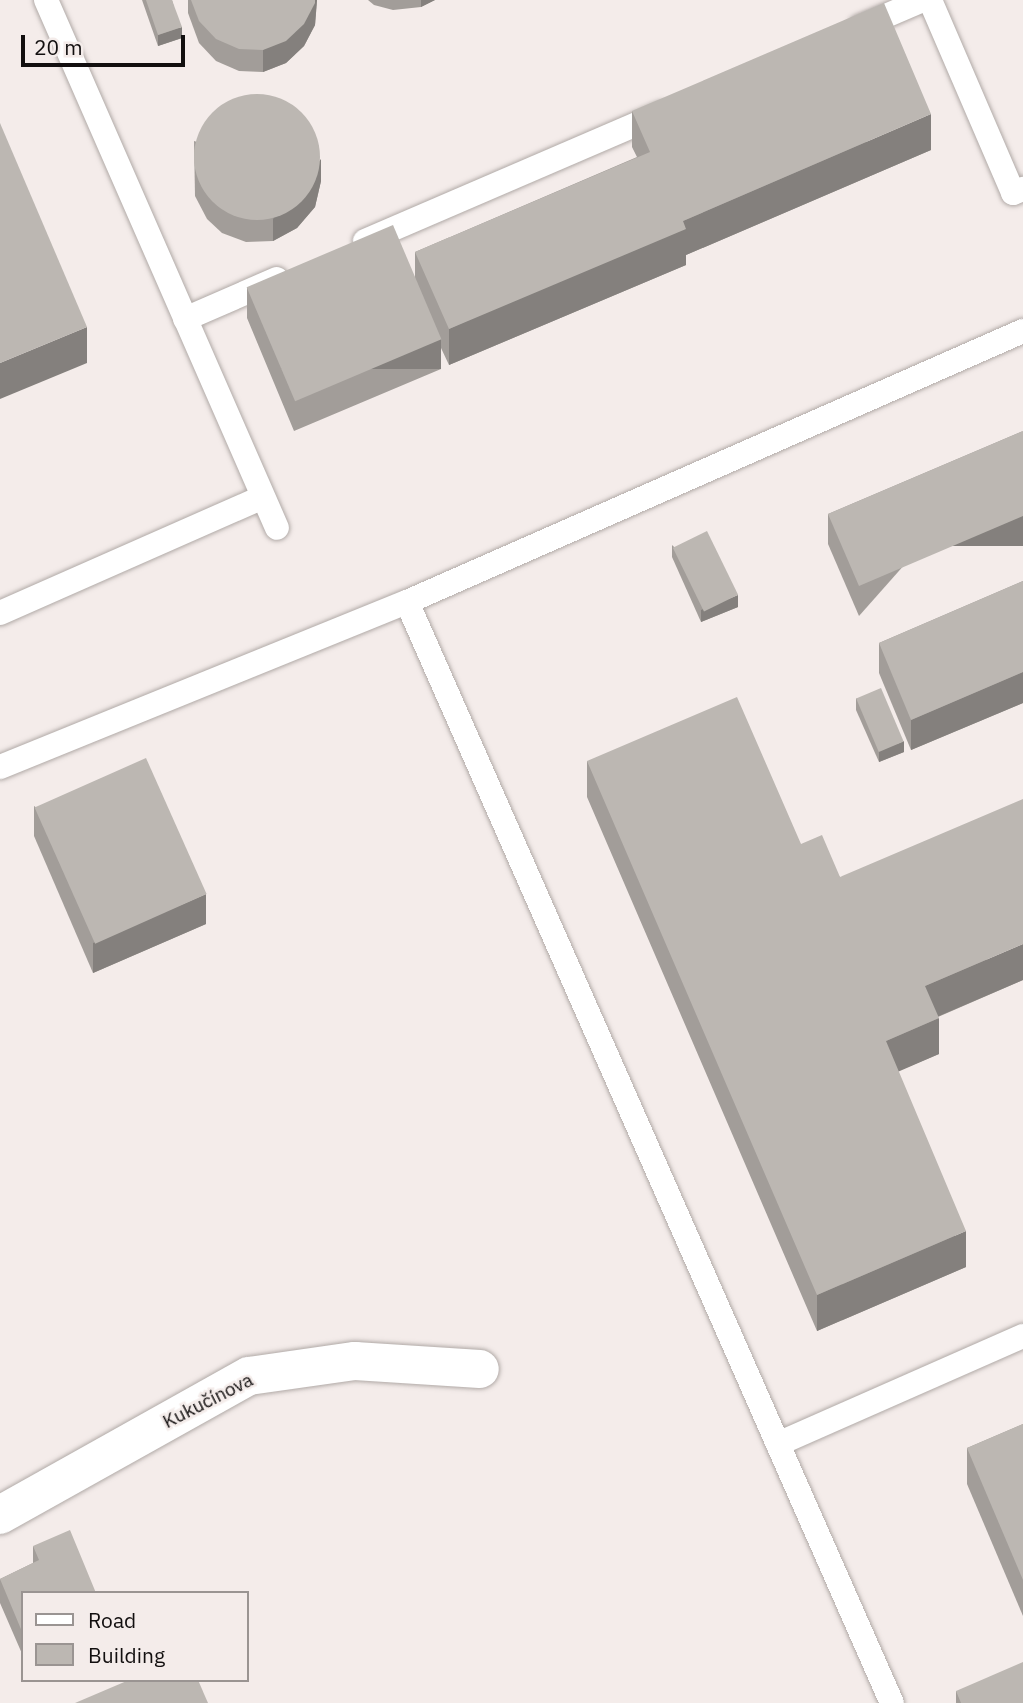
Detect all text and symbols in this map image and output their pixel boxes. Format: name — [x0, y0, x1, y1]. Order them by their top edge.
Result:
scale bar — [24, 21, 189, 65]
text: 20 m — [34, 33, 83, 61]
street label: Kukučínova — [159, 1369, 257, 1433]
legend — [21, 1591, 248, 1682]
text: Road — [88, 1606, 136, 1634]
text: Building — [88, 1641, 165, 1669]

